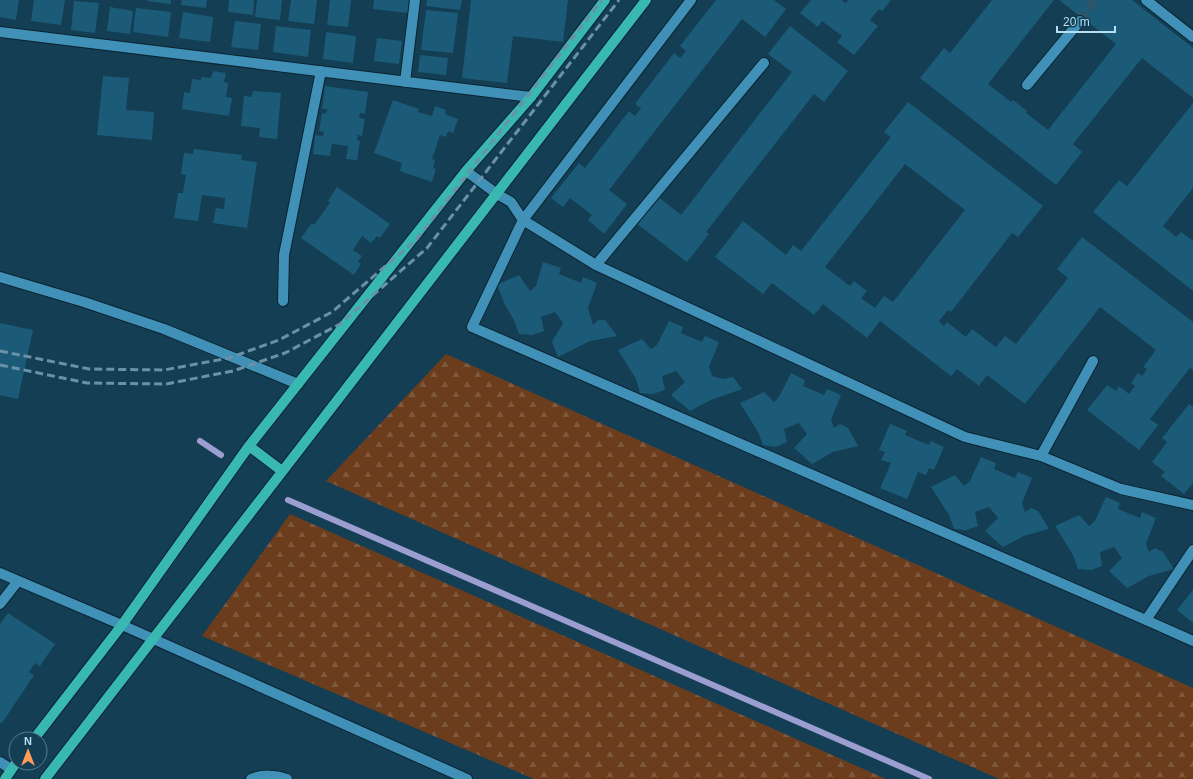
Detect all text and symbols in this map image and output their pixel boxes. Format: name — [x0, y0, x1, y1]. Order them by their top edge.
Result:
scale bar — [1057, 8, 1115, 34]
text: 20 m — [1063, 15, 1090, 29]
north arrow — [8, 731, 48, 771]
text: N — [24, 735, 32, 747]

